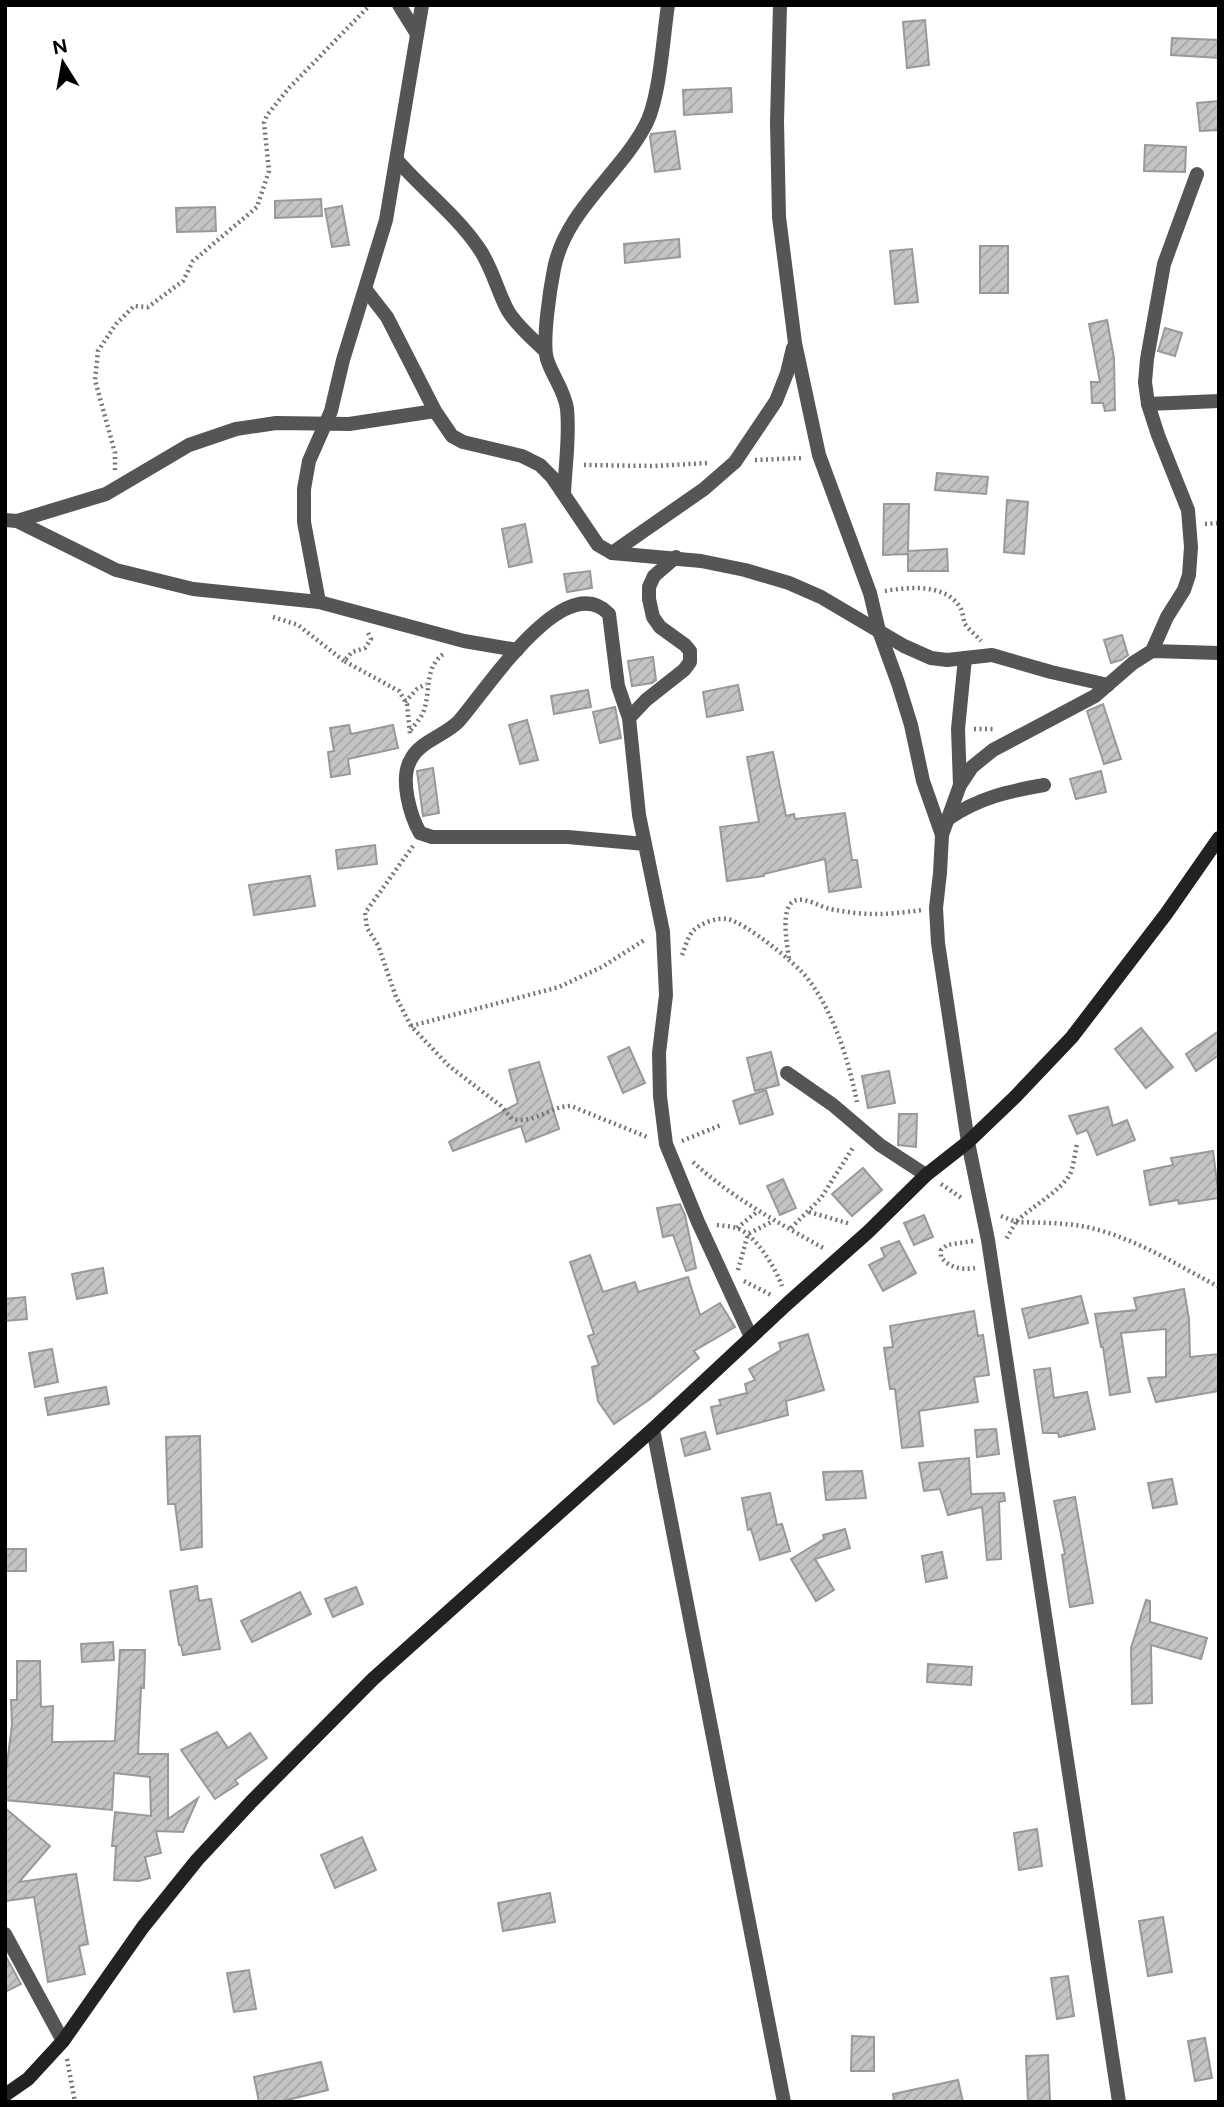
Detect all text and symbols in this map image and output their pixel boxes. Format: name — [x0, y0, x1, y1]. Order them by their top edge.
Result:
north arrow — [28, 28, 98, 98]
text: N — [50, 34, 69, 59]

